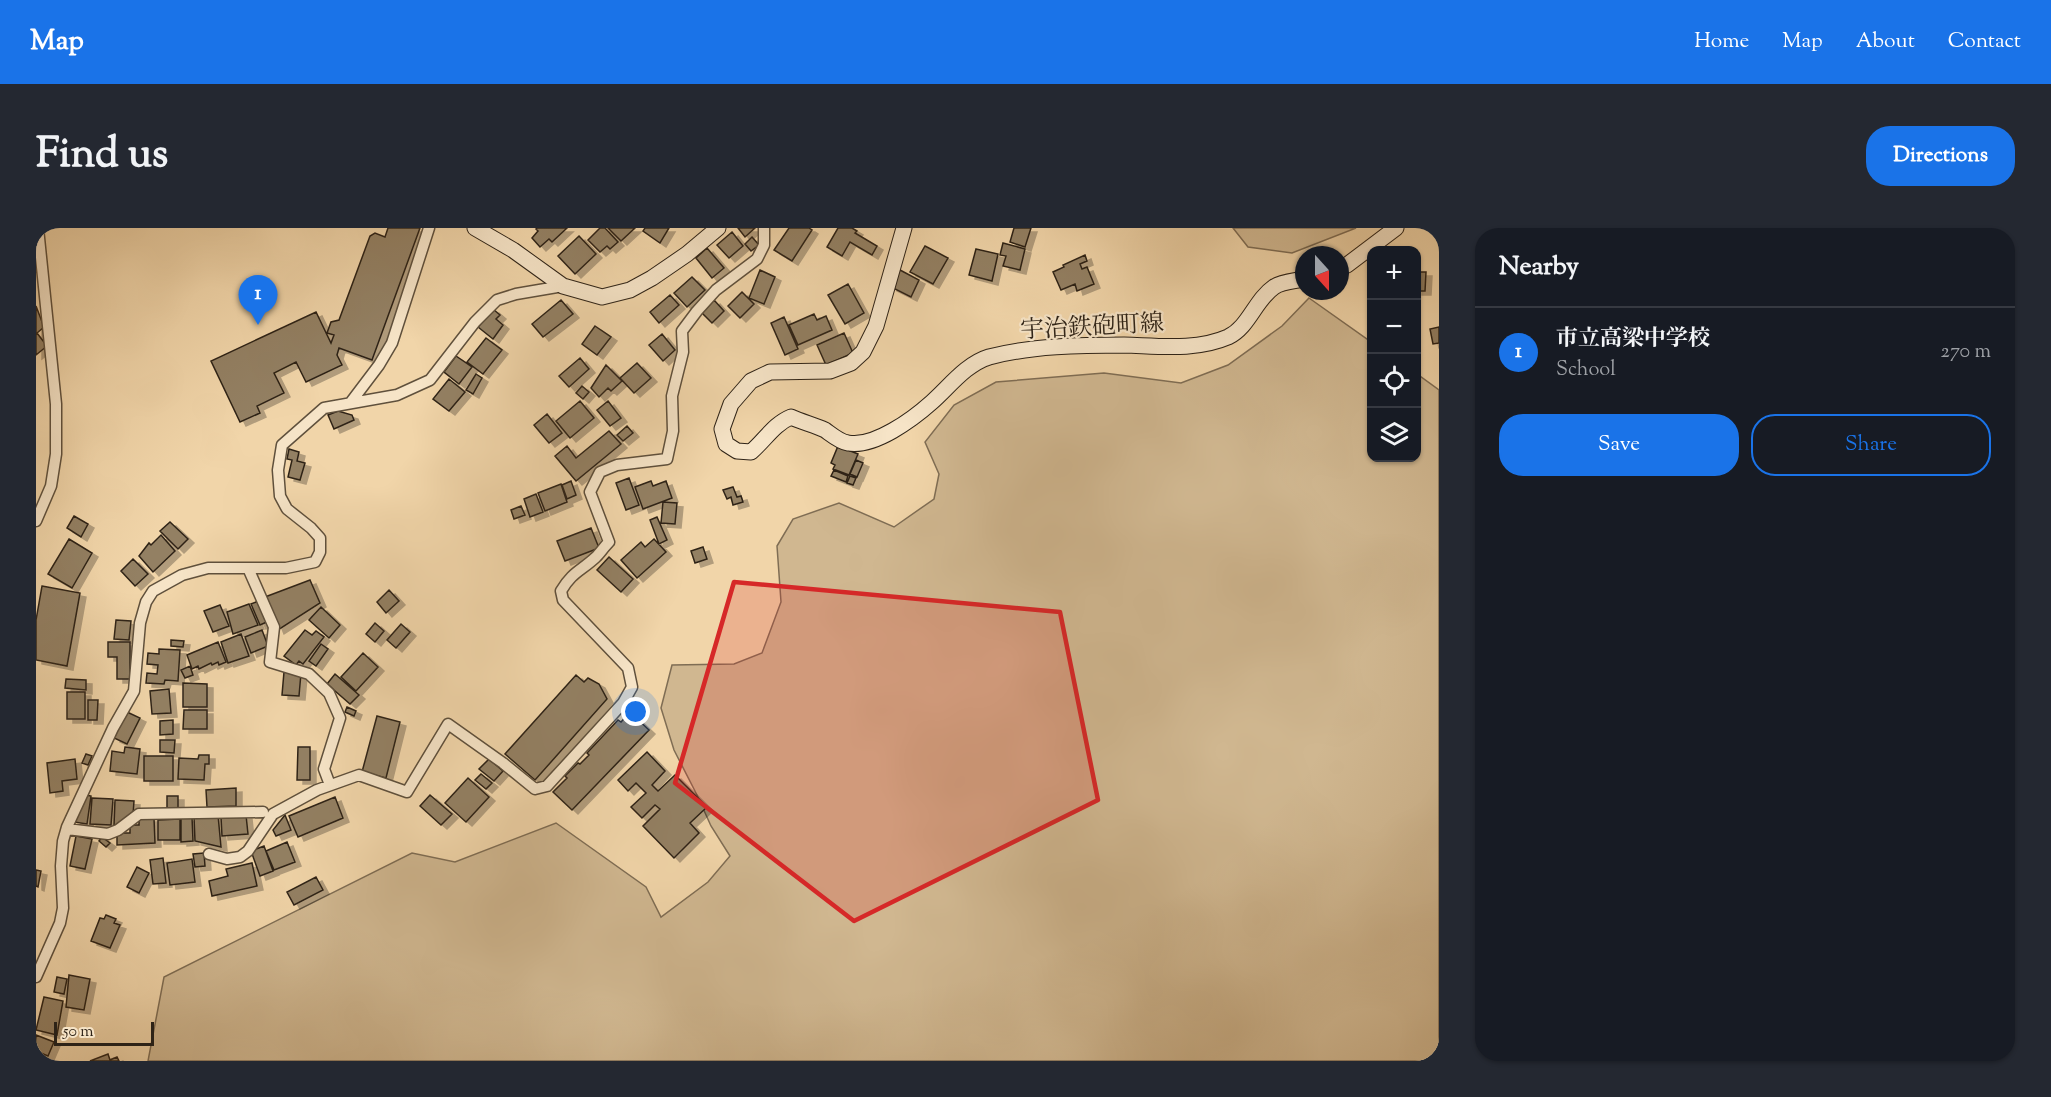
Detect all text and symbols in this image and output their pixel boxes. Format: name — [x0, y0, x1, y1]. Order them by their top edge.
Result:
text: Map — [30, 22, 84, 62]
text: Home — [1694, 27, 1749, 57]
text: Map — [1782, 27, 1823, 57]
text: About — [1856, 27, 1915, 57]
text: Contact — [1948, 27, 2021, 57]
text: Find us — [36, 126, 168, 186]
button: Directions — [1866, 126, 2015, 186]
north arrow — [1295, 246, 1349, 300]
map controls — [1367, 246, 1421, 462]
button: + — [1367, 246, 1421, 300]
text: Nearby — [1499, 249, 1579, 286]
pin: 1 — [238, 276, 278, 325]
button: − — [1367, 300, 1421, 354]
street label: 宇治鉄砲町線 — [1019, 307, 1165, 349]
text: 市立高梁中学校 — [1556, 324, 1710, 356]
text: 1 — [1515, 338, 1522, 367]
text: 270 m — [1941, 338, 1991, 367]
button: locate — [1367, 354, 1421, 408]
text: School — [1556, 356, 1616, 385]
button: layers — [1367, 408, 1421, 462]
button: Save — [1499, 414, 1739, 476]
button: Share — [1751, 414, 1991, 476]
your location — [621, 697, 650, 726]
scale bar — [54, 1019, 154, 1046]
text: 50 m — [63, 1021, 94, 1044]

